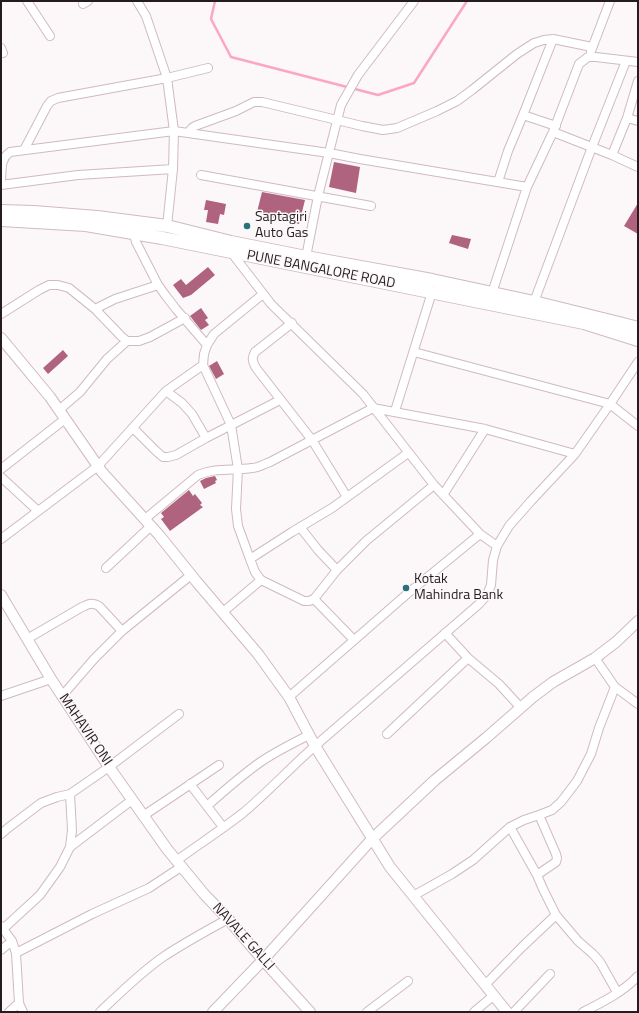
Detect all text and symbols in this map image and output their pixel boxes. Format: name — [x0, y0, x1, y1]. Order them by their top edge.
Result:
place label: Saptagiri Auto Gas — [255, 210, 308, 242]
marker: Saptagiri Auto Gas — [242, 221, 252, 231]
street label: PUNE BANGALORE ROAD — [245, 247, 397, 293]
place label: Kotak Mahindra Bank — [414, 572, 503, 604]
marker: Kotak Mahindra Bank — [401, 583, 411, 593]
street label: MAHAVIR ONI — [55, 691, 115, 769]
street label: NAVALE GALLI — [208, 900, 278, 974]

